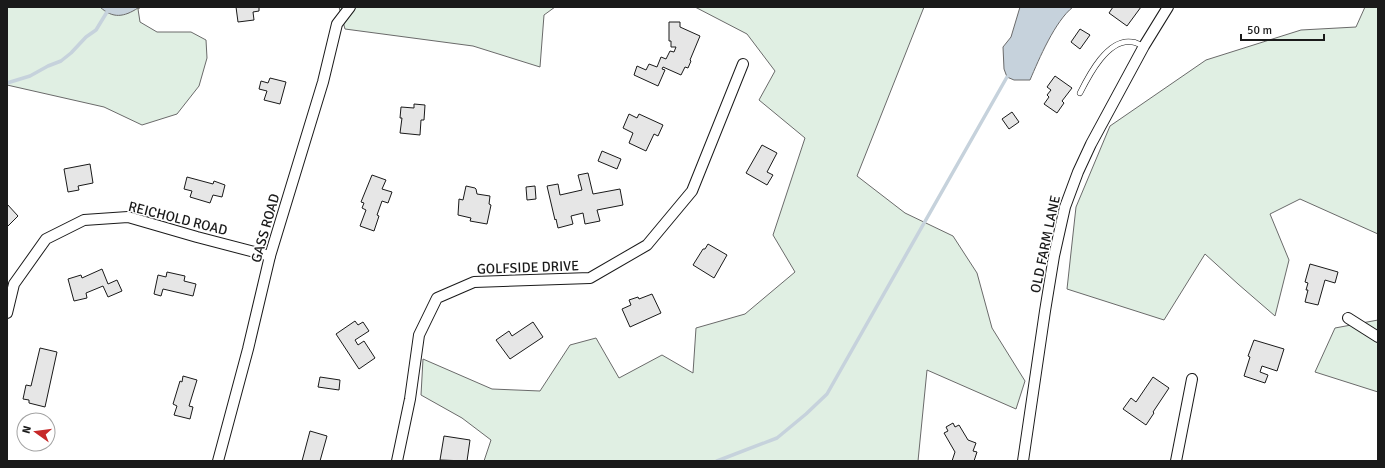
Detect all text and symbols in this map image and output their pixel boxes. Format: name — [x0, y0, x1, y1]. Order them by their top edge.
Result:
scale bar — [1241, 16, 1324, 42]
text: 50 m — [1247, 23, 1272, 38]
street label: GASS ROAD — [248, 192, 283, 265]
street label: OLD FARM LANE — [1027, 194, 1064, 295]
street label: REICHOLD ROAD — [126, 198, 229, 239]
street label: GOLFSIDE DRIVE — [477, 257, 579, 278]
north arrow — [16, 412, 56, 452]
text: N — [20, 424, 34, 435]

